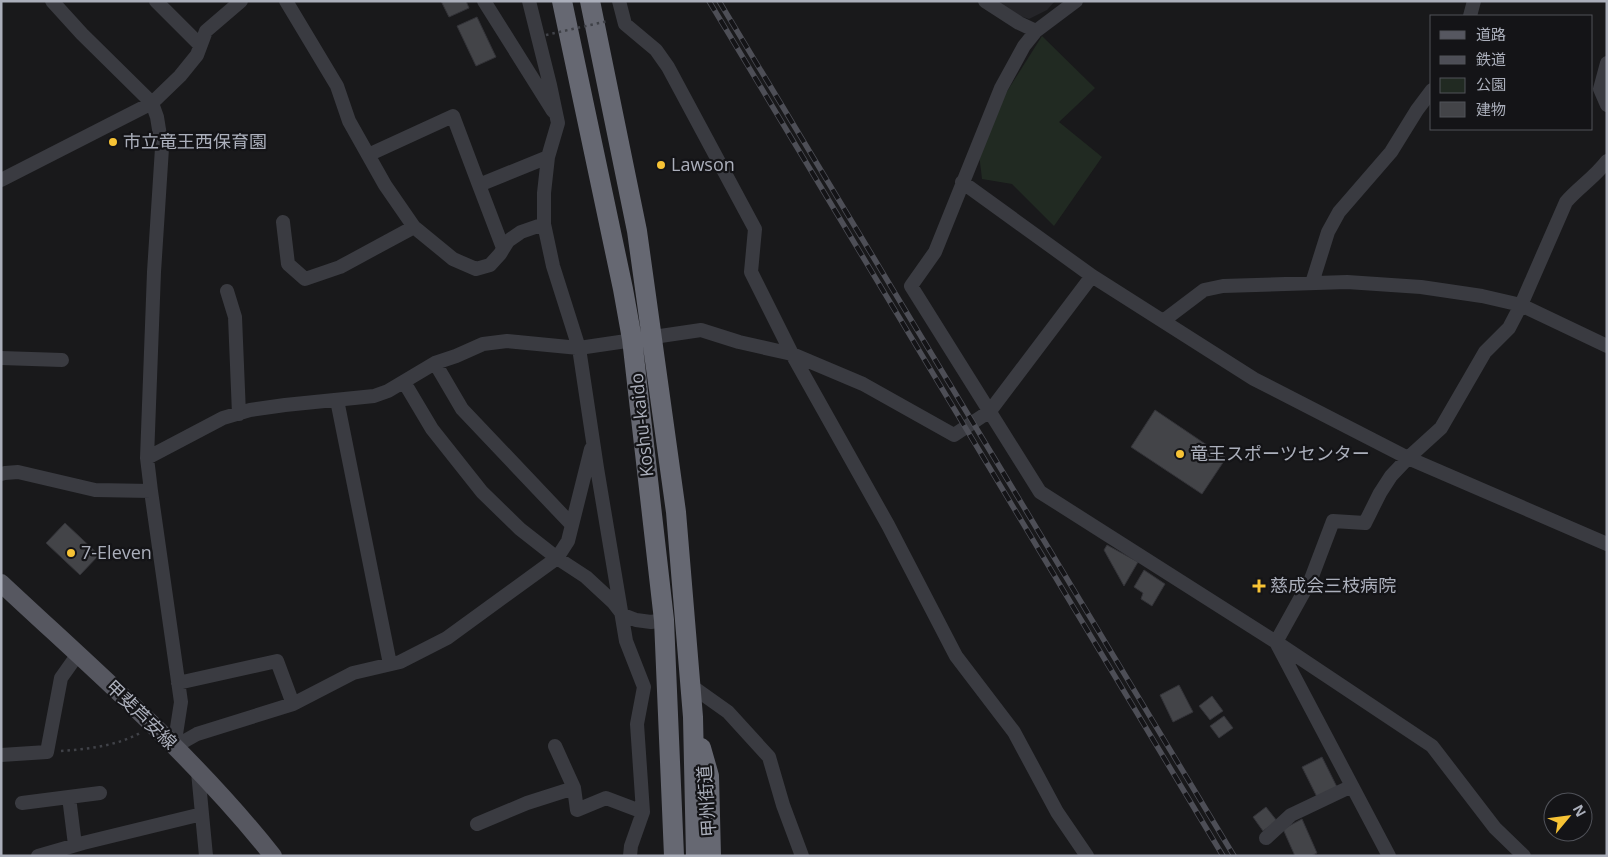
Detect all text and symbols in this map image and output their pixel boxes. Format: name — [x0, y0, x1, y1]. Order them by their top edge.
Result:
legend — [1430, 15, 1593, 130]
text: 道路 — [1476, 24, 1506, 44]
text: 鉄道 — [1476, 49, 1506, 69]
text: 公園 — [1476, 74, 1506, 94]
text: 建物 — [1476, 99, 1506, 119]
place label: 市立竜王西保育園 — [123, 129, 267, 153]
marker: 市立竜王西保育園 — [107, 136, 119, 148]
place label: Lawson — [671, 152, 735, 176]
marker: Lawson — [655, 159, 667, 171]
street label: Koshu-kaido — [624, 372, 658, 478]
place label: 竜王スポーツセンター — [1190, 441, 1370, 465]
marker: 竜王スポーツセンター — [1174, 448, 1186, 460]
place label: 7-Eleven — [81, 540, 152, 564]
marker: 7-Eleven — [65, 547, 77, 559]
place label: 慈成会三枝病院 — [1270, 573, 1396, 597]
marker: 慈成会三枝病院 — [1252, 579, 1266, 593]
street label: 甲斐芦安線 — [101, 674, 182, 754]
street label: 甲州街道 — [692, 764, 720, 838]
north arrow — [1543, 792, 1593, 842]
text: N — [1569, 801, 1591, 820]

